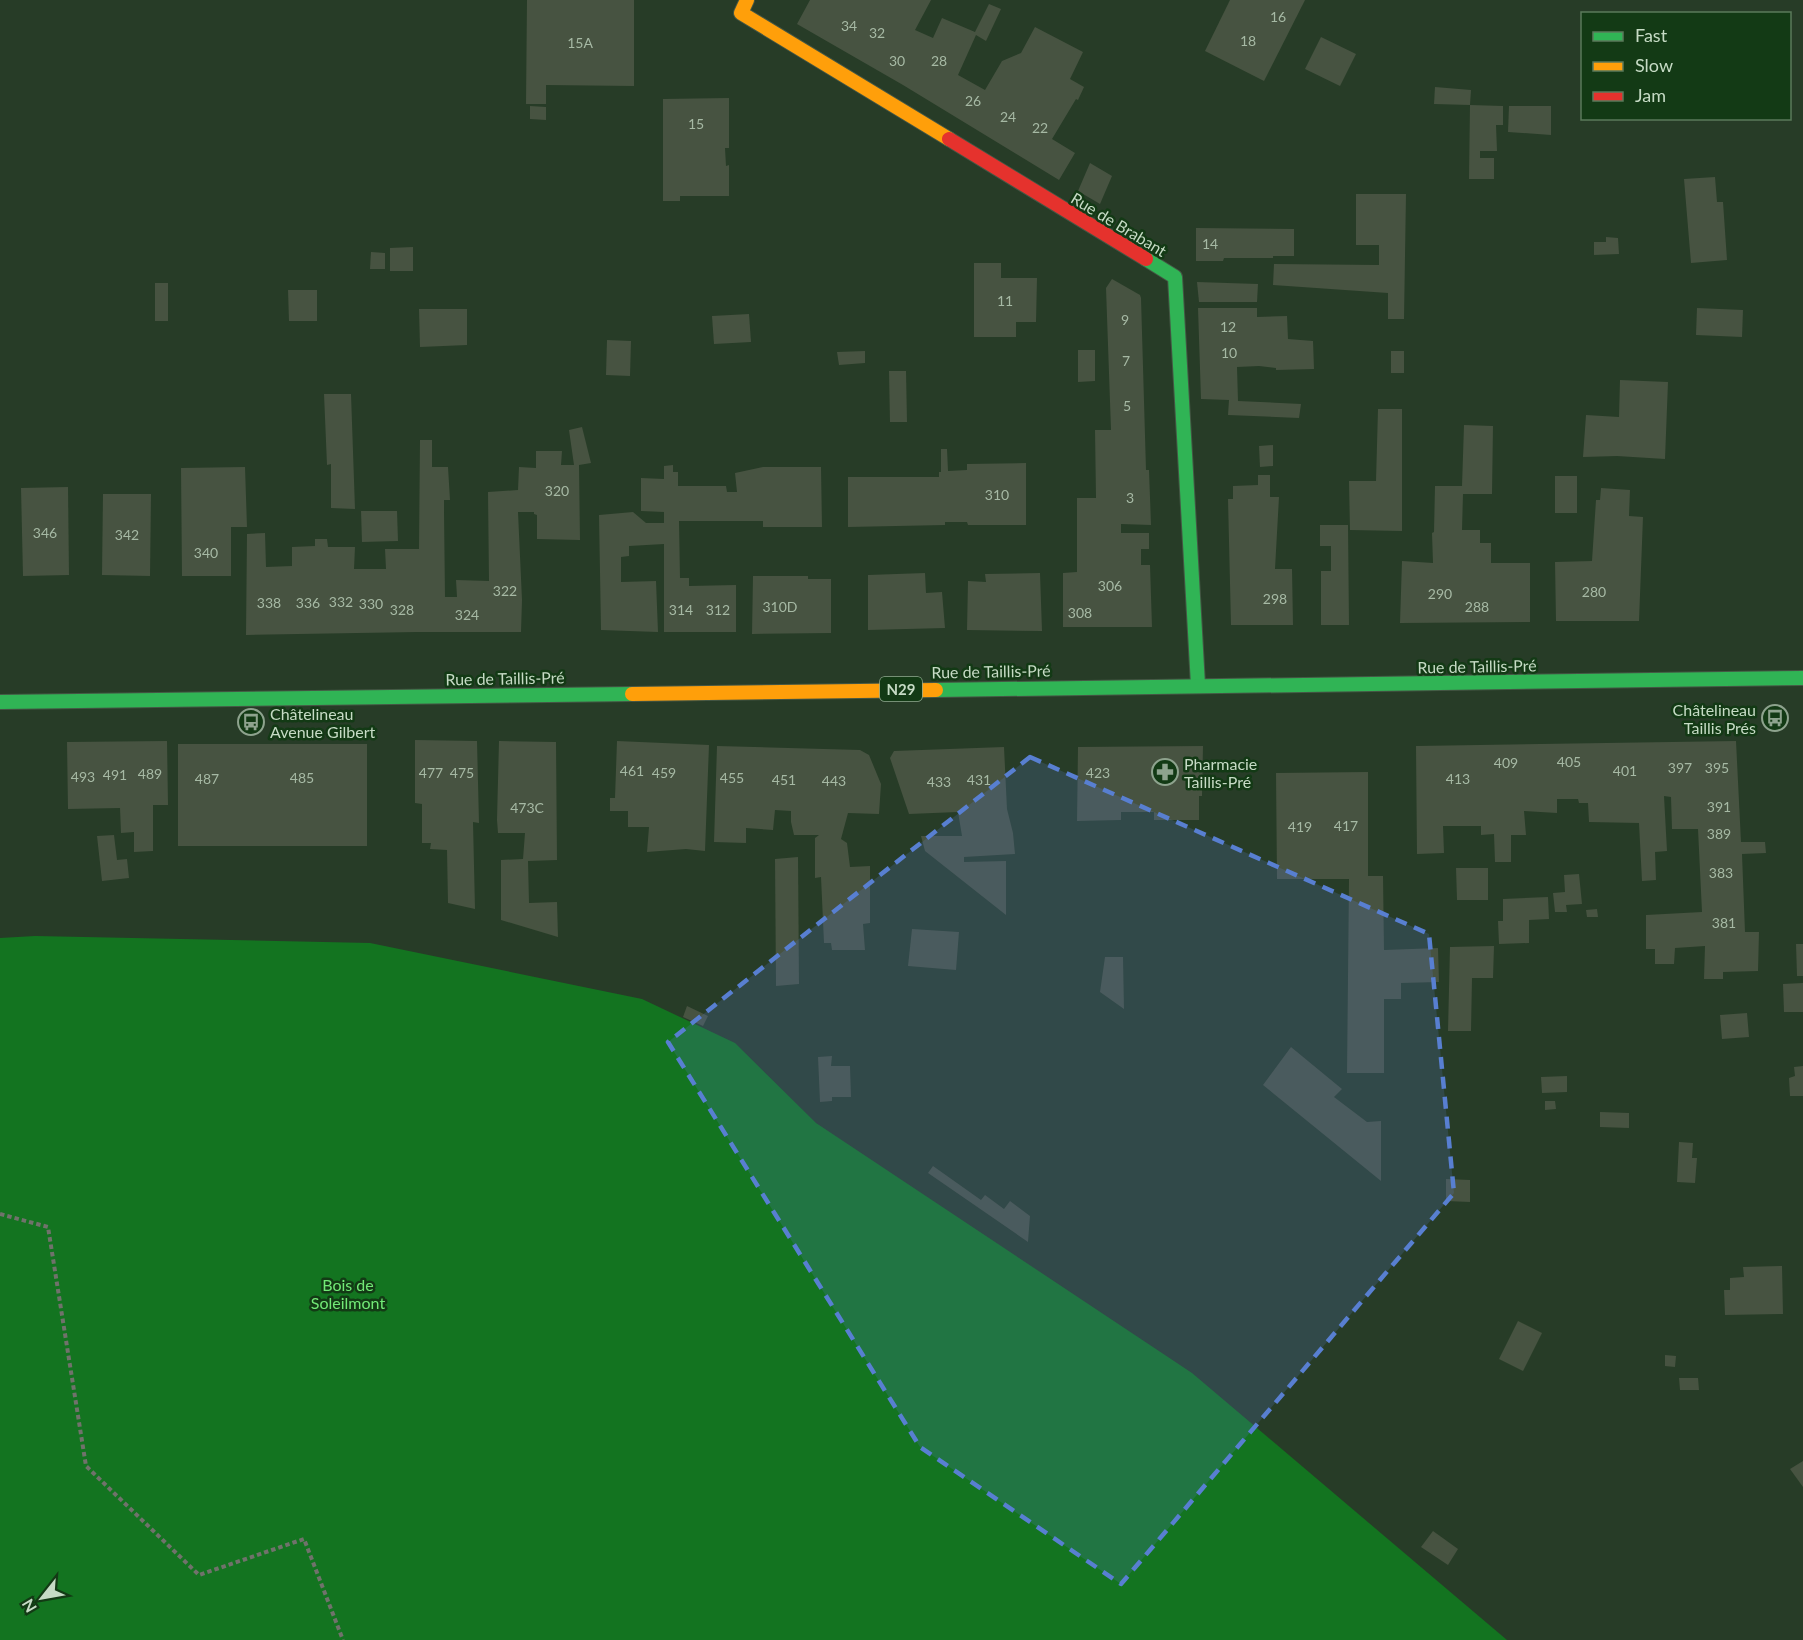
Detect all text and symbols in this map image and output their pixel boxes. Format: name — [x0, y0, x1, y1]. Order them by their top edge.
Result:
house number: 16 — [1270, 8, 1286, 25]
legend — [1581, 12, 1791, 120]
house number: 34 — [841, 17, 857, 34]
house number: 32 — [869, 24, 885, 41]
text: Fast — [1635, 24, 1668, 46]
house number: 18 — [1240, 32, 1256, 49]
house number: 15A — [567, 34, 593, 51]
house number: 30 — [889, 52, 905, 69]
house number: 28 — [931, 52, 947, 69]
text: Slow — [1635, 54, 1673, 76]
text: Jam — [1635, 84, 1666, 106]
house number: 26 — [965, 92, 981, 109]
house number: 24 — [1000, 108, 1016, 125]
house number: 15 — [688, 115, 704, 132]
house number: 22 — [1032, 119, 1048, 136]
street label: Rue de Brabant — [1068, 188, 1170, 260]
house number: 14 — [1202, 235, 1218, 252]
house number: 11 — [997, 292, 1013, 309]
house number: 9 — [1121, 311, 1129, 328]
house number: 12 — [1220, 318, 1236, 335]
house number: 10 — [1221, 344, 1237, 361]
house number: 7 — [1122, 352, 1130, 369]
house number: 5 — [1123, 397, 1131, 414]
house number: 320 — [545, 482, 569, 499]
house number: 310 — [985, 486, 1009, 503]
house number: 3 — [1126, 489, 1134, 506]
house number: 346 — [33, 524, 57, 541]
house number: 342 — [115, 526, 139, 543]
house number: 340 — [194, 544, 218, 561]
house number: 306 — [1098, 577, 1122, 594]
house number: 322 — [493, 582, 517, 599]
house number: 280 — [1582, 583, 1606, 600]
house number: 290 — [1428, 585, 1452, 602]
house number: 298 — [1263, 590, 1287, 607]
house number: 332 — [329, 593, 353, 610]
house number: 338 — [257, 594, 281, 611]
house number: 336 — [296, 594, 320, 611]
house number: 330 — [359, 595, 383, 612]
house number: 310D — [762, 598, 798, 615]
house number: 288 — [1465, 598, 1489, 615]
house number: 328 — [390, 601, 414, 618]
house number: 314 — [669, 601, 693, 618]
house number: 312 — [706, 601, 730, 618]
house number: 308 — [1068, 604, 1092, 621]
house number: 324 — [455, 606, 479, 623]
street label: Rue de Taillis-Pré — [1417, 655, 1537, 677]
street label: Rue de Taillis-Pré — [931, 660, 1051, 682]
street label: Rue de Taillis-Pré — [445, 667, 565, 689]
road number: N29 — [880, 677, 922, 701]
place label: Châtelineau Taillis Prés — [1673, 700, 1756, 737]
bus stop icon: Châtelineau Taillis Prés — [1760, 703, 1790, 733]
place label: Châtelineau Avenue Gilbert — [270, 704, 376, 741]
bus stop icon: Châtelineau Avenue Gilbert — [236, 707, 266, 737]
house number: 405 — [1557, 753, 1581, 770]
place label: Pharmacie Taillis-Pré — [1184, 754, 1257, 791]
house number: 409 — [1494, 754, 1518, 771]
pharmacy icon: Pharmacie Taillis-Pré — [1150, 757, 1180, 787]
house number: 397 — [1668, 759, 1692, 776]
house number: 395 — [1705, 759, 1729, 776]
house number: 461 — [620, 762, 644, 779]
house number: 401 — [1613, 762, 1637, 779]
house number: 477 — [419, 764, 443, 781]
house number: 475 — [450, 764, 474, 781]
house number: 459 — [652, 764, 676, 781]
house number: 423 — [1086, 764, 1110, 781]
house number: 489 — [138, 765, 162, 782]
house number: 491 — [103, 766, 127, 783]
house number: 493 — [71, 768, 95, 785]
house number: 485 — [290, 769, 314, 786]
house number: 455 — [720, 769, 744, 786]
house number: 487 — [195, 770, 219, 787]
house number: 413 — [1446, 770, 1470, 787]
house number: 451 — [772, 771, 796, 788]
house number: 431 — [967, 771, 991, 788]
house number: 443 — [822, 772, 846, 789]
house number: 433 — [927, 773, 951, 790]
house number: 391 — [1707, 798, 1731, 815]
house number: 473C — [510, 799, 545, 816]
house number: 417 — [1334, 817, 1358, 834]
house number: 419 — [1288, 818, 1312, 835]
house number: 389 — [1707, 825, 1731, 842]
house number: 383 — [1709, 864, 1733, 881]
house number: 381 — [1712, 914, 1736, 931]
park label: Bois de Soleilmont — [311, 1275, 385, 1312]
north arrow — [12, 1568, 72, 1628]
text: N — [17, 1596, 40, 1616]

